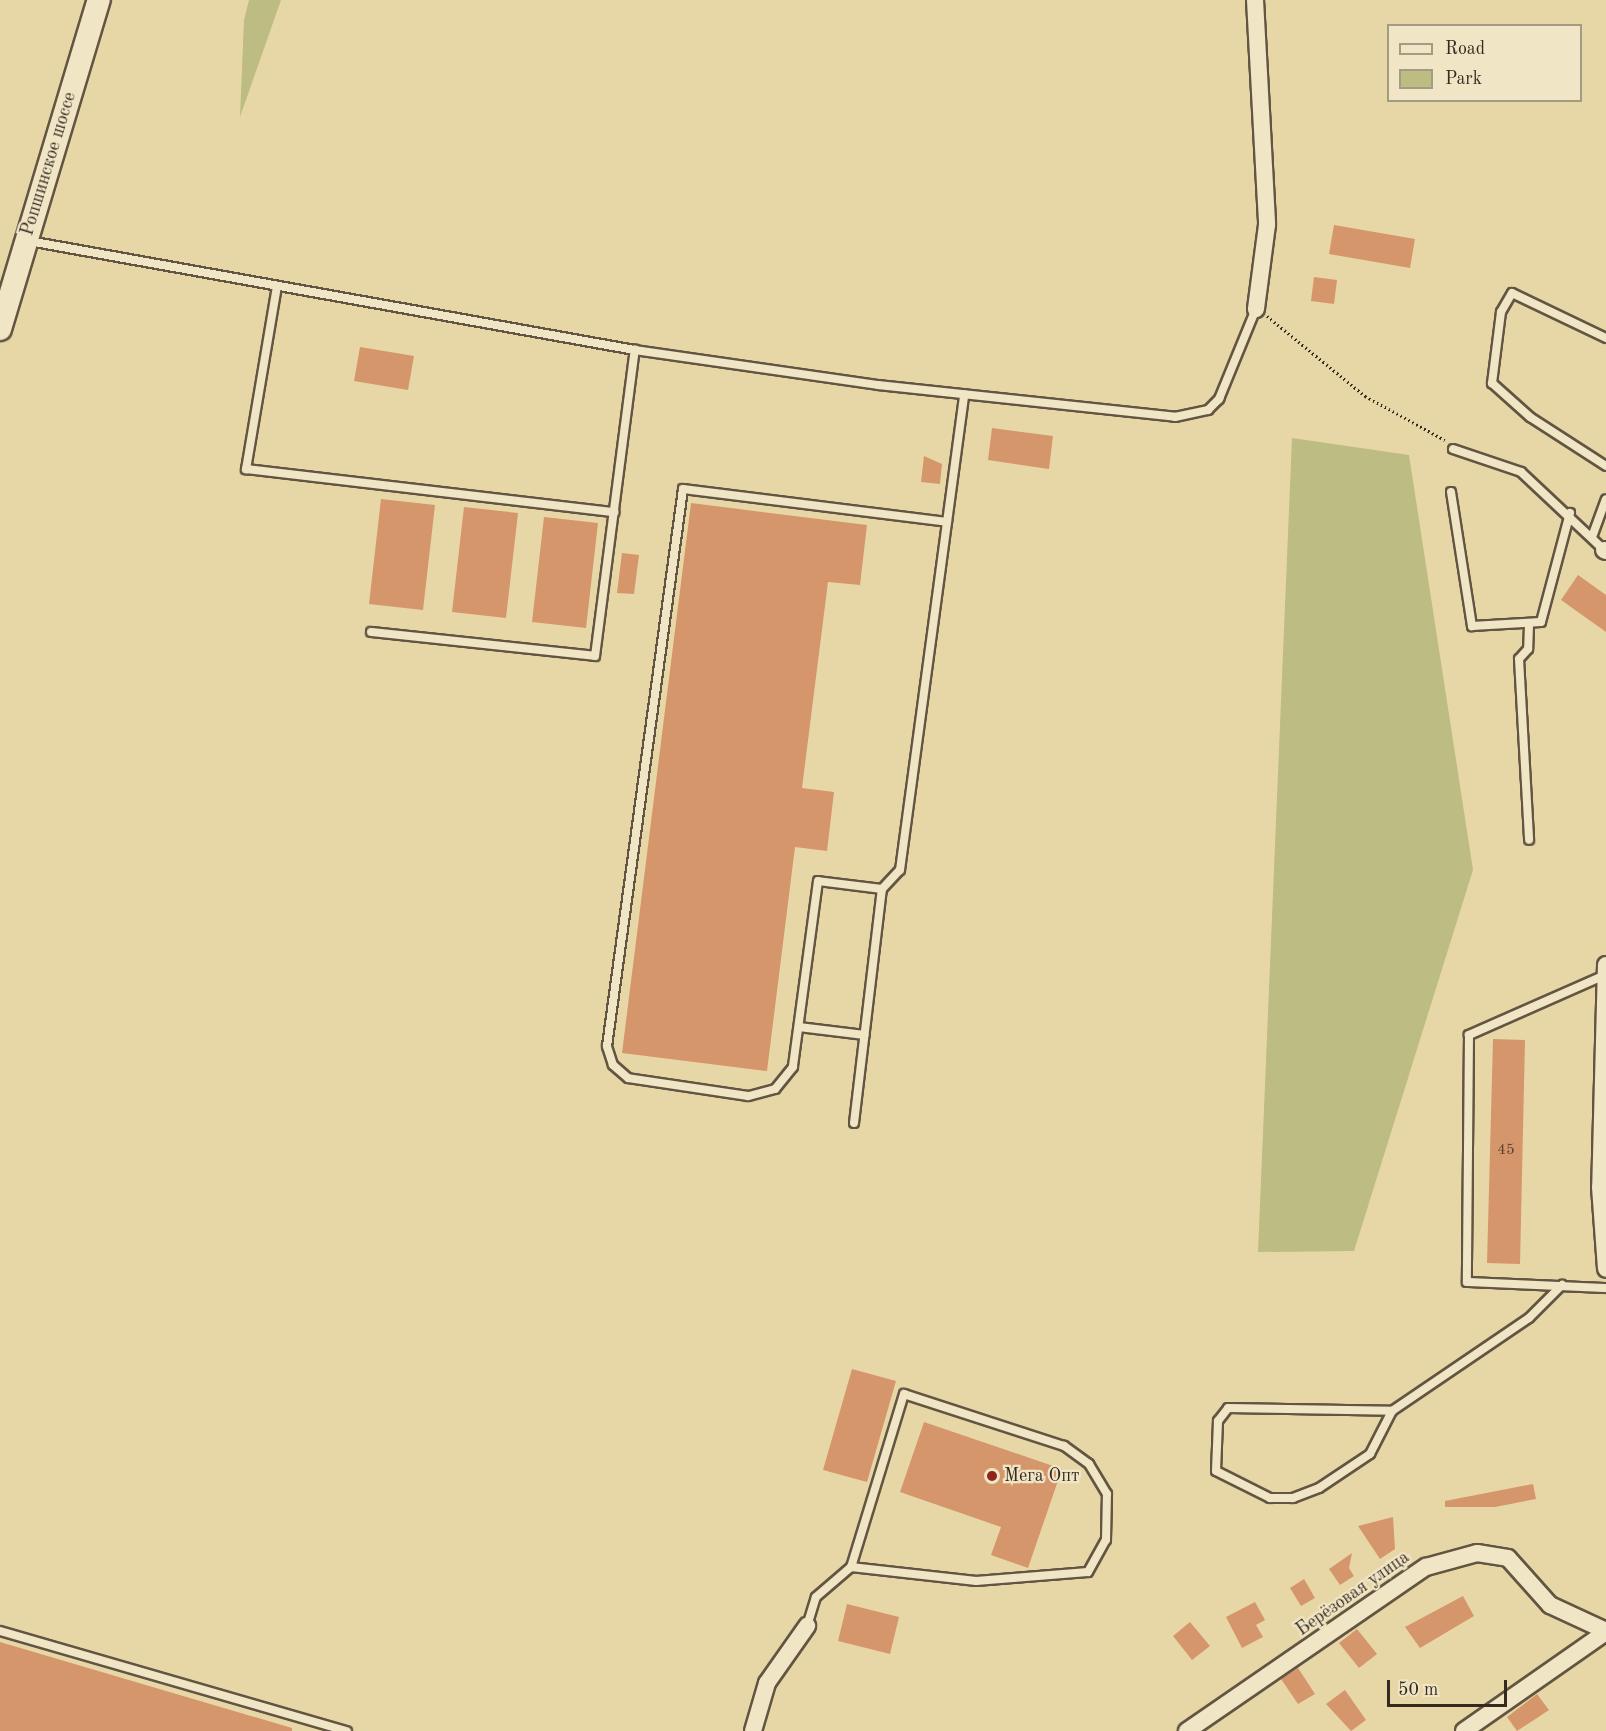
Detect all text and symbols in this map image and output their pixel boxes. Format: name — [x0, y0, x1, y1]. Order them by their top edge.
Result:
legend — [1387, 24, 1582, 102]
text: Road — [1445, 40, 1485, 58]
text: Park — [1445, 70, 1482, 88]
street label: Ропшинское шоссе — [17, 90, 81, 238]
house number: 45 — [1497, 1142, 1515, 1160]
place label: Мега Опт — [1004, 1465, 1080, 1487]
marker: Мега Опт — [985, 1469, 999, 1483]
street label: Берёзовая улица — [1292, 1547, 1414, 1641]
scale bar — [1390, 1668, 1510, 1706]
text: 50 m — [1398, 1681, 1438, 1699]

